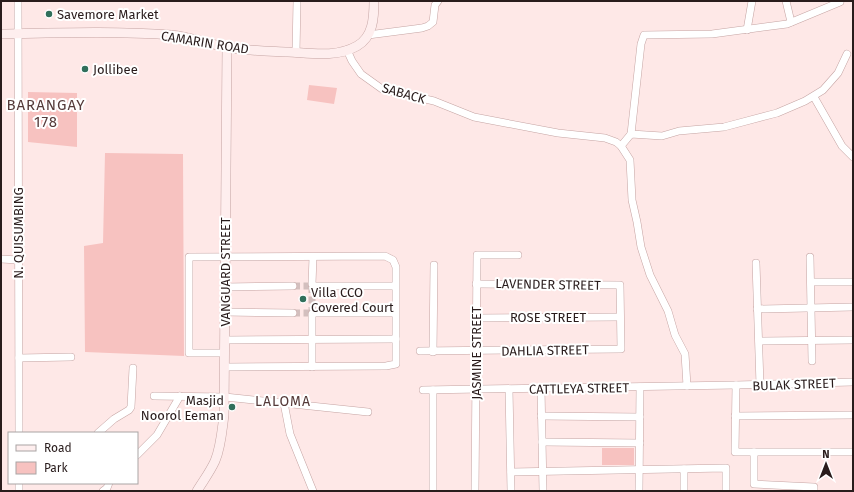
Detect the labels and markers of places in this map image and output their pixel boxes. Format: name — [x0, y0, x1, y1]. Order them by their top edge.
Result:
place label: Savemore Market — [57, 7, 159, 22]
marker: Savemore Market — [44, 9, 54, 19]
place label: Jollibee — [93, 62, 138, 77]
marker: Jollibee — [80, 64, 90, 74]
place label: Villa CCO Covered Court — [311, 285, 394, 315]
marker: Villa CCO Covered Court — [298, 294, 308, 304]
place label: Masjid Noorol Eeman — [141, 393, 224, 423]
marker: Masjid Noorol Eeman — [227, 402, 237, 412]

